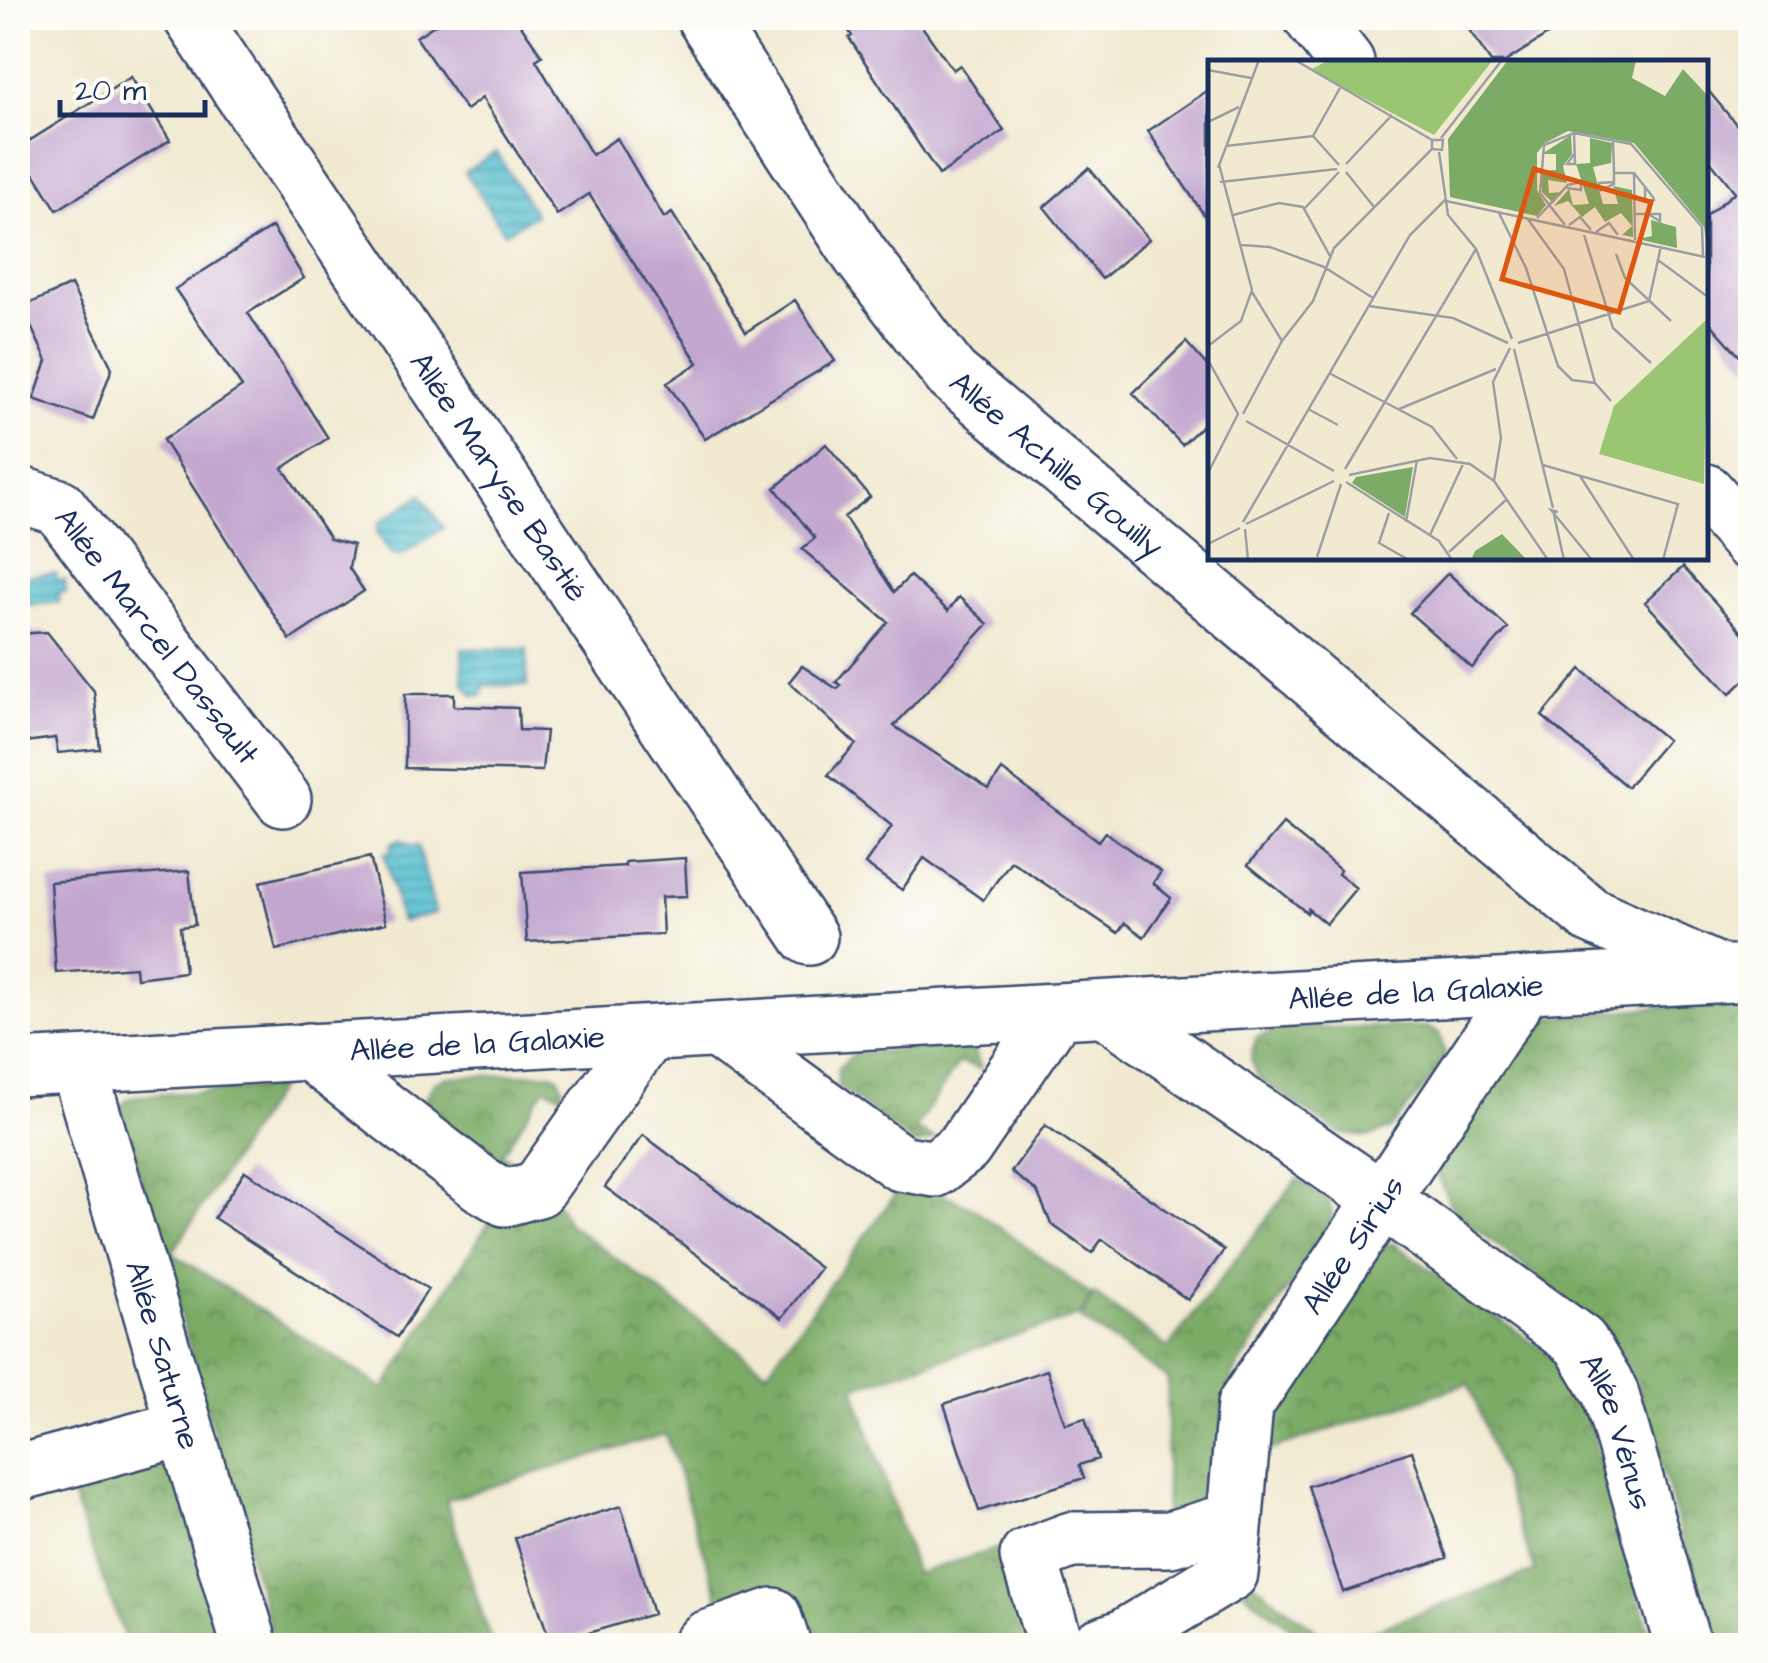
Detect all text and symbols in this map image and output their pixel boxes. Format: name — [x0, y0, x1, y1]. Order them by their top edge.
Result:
scale bar — [60, 55, 205, 117]
inset map — [1208, 60, 1708, 560]
text: 20 m — [75, 70, 147, 112]
street label: Allée Maryse Bastié — [398, 343, 599, 611]
street label: Allée Achille Gouilly — [939, 361, 1173, 569]
street label: Allée Marcel Dassault — [43, 498, 270, 775]
street label: Allée de la Galaxie — [1287, 963, 1545, 1022]
street label: Allée de la Galaxie — [349, 1015, 606, 1074]
street label: Allée Sirius — [1291, 1167, 1416, 1324]
street label: Allée Saturne — [113, 1255, 212, 1455]
street label: Allée Vénus — [1568, 1345, 1664, 1515]

